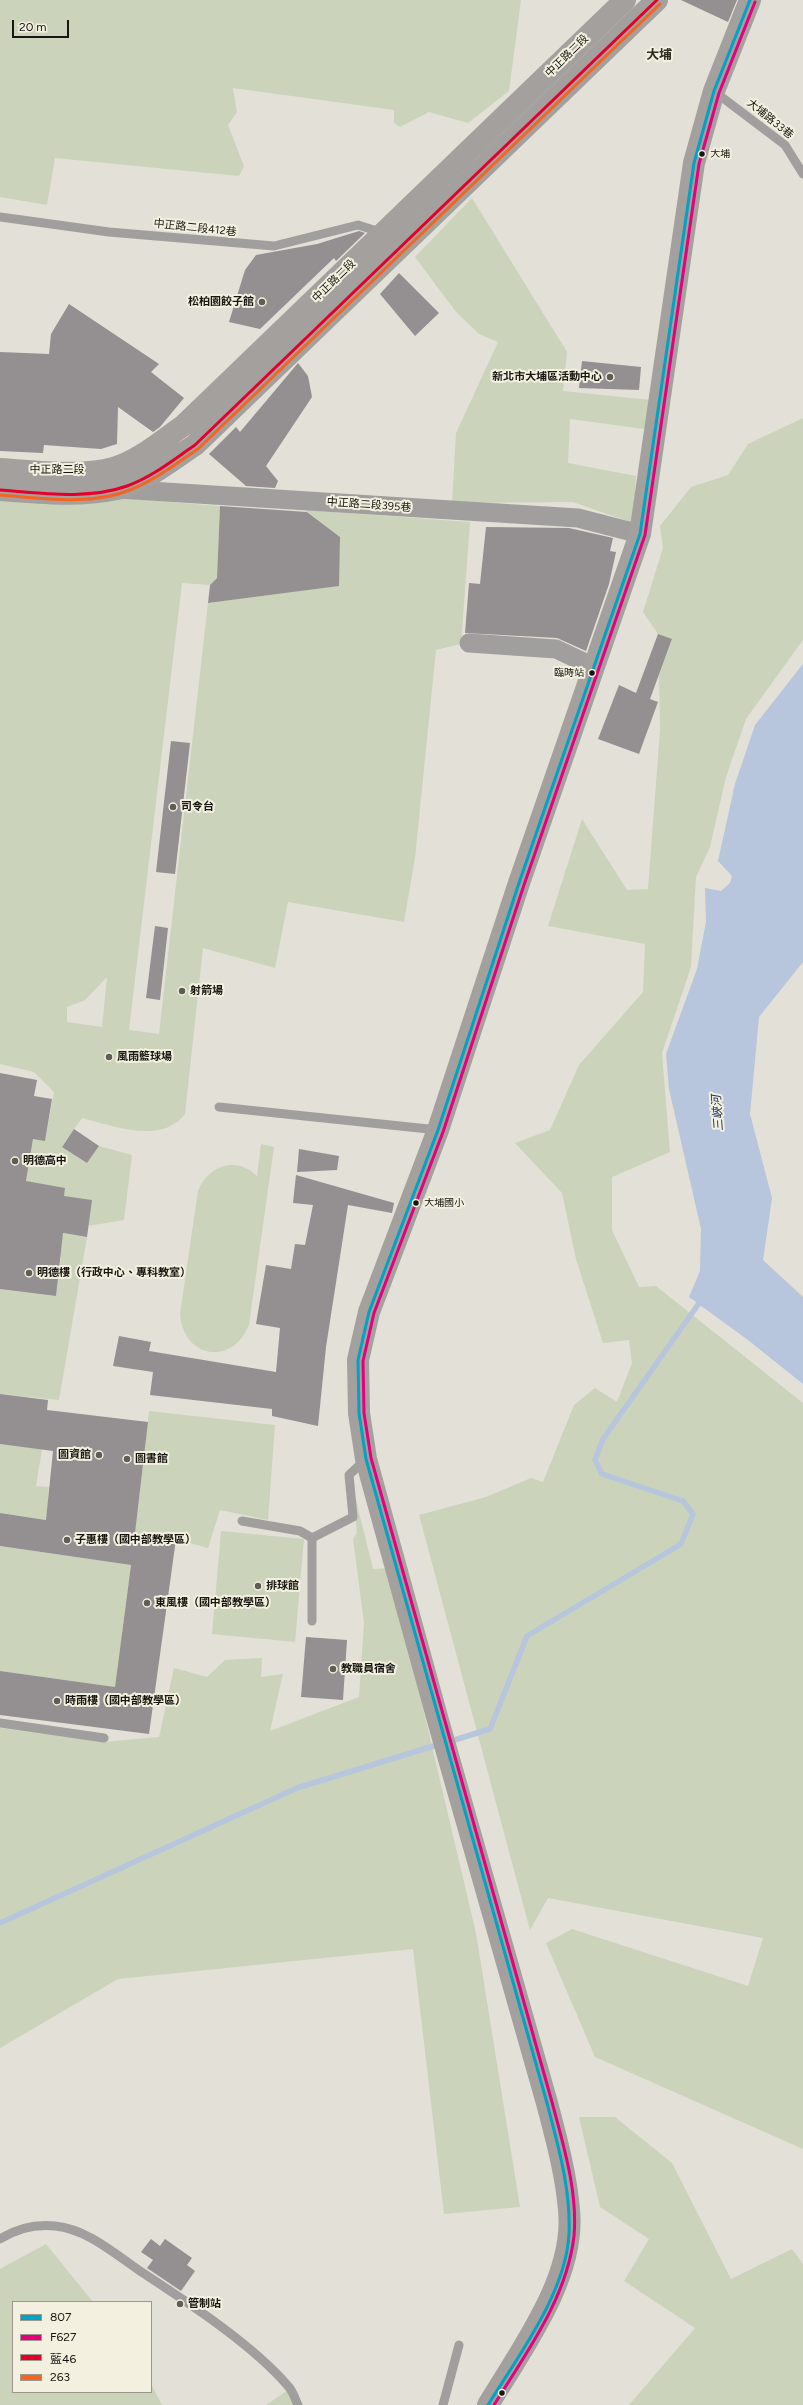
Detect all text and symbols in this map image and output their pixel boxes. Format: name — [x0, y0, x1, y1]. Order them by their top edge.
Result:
scale bar — [14, 12, 71, 38]
text: 20 m — [19, 20, 47, 34]
street label: 中正路二段 — [543, 32, 591, 80]
district label: 大埔 — [646, 47, 672, 63]
street label: 大埔路33巷 — [744, 96, 796, 142]
place label: 大埔 — [710, 148, 730, 160]
marker: 大埔 — [697, 149, 707, 159]
street label: 中正路二段412巷 — [153, 217, 237, 239]
street label: 中正路二段 — [310, 257, 358, 305]
place label: 松柏園餃子館 — [188, 295, 254, 309]
marker: 松柏園餃子館 — [257, 297, 267, 307]
place label: 新北市大埔區活動中心 — [492, 370, 602, 384]
marker: 新北市大埔區活動中心 — [605, 372, 615, 382]
street label: 中正路二段 — [30, 463, 84, 477]
street label: 中正路二段395巷 — [326, 495, 412, 515]
place label: 臨時站 — [554, 667, 584, 679]
marker: 臨時站 — [587, 668, 597, 678]
place label: 司令台 — [181, 800, 214, 814]
marker: 司令台 — [168, 802, 178, 812]
place label: 射箭場 — [190, 984, 223, 998]
marker: 射箭場 — [177, 986, 187, 996]
place label: 風雨籃球場 — [117, 1050, 172, 1064]
marker: 風雨籃球場 — [104, 1052, 114, 1062]
water label: 三峽河 — [710, 1095, 726, 1131]
place label: 明德高中 — [23, 1154, 67, 1168]
marker: 明德高中 — [10, 1156, 20, 1166]
place label: 大埔國小 — [424, 1197, 464, 1209]
marker: 大埔國小 — [411, 1198, 421, 1208]
place label: 明德樓（行政中心、專科教室） — [37, 1266, 191, 1280]
marker: 明德樓（行政中心、專科教室） — [24, 1268, 34, 1278]
place label: 圖資館 — [58, 1448, 91, 1462]
marker: 圖資館 — [94, 1450, 104, 1460]
place label: 圖書館 — [135, 1452, 168, 1466]
marker: 圖書館 — [122, 1454, 132, 1464]
place label: 子惠樓（國中部教學區） — [75, 1533, 196, 1547]
marker: 子惠樓（國中部教學區） — [62, 1535, 72, 1545]
place label: 排球館 — [266, 1579, 299, 1593]
marker: 排球館 — [253, 1581, 263, 1591]
place label: 東風樓（國中部教學區） — [155, 1596, 276, 1610]
marker: 東風樓（國中部教學區） — [142, 1598, 152, 1608]
place label: 教職員宿舍 — [341, 1662, 396, 1676]
marker: 教職員宿舍 — [328, 1664, 338, 1674]
place label: 時雨樓（國中部教學區） — [65, 1694, 186, 1708]
marker: 時雨樓（國中部教學區） — [52, 1696, 62, 1706]
place label: 管制站 — [188, 2297, 221, 2311]
marker: 管制站 — [175, 2299, 185, 2309]
legend — [12, 2301, 152, 2393]
text: 807 — [50, 2310, 72, 2324]
text: F627 — [50, 2330, 76, 2344]
text: 藍46 — [50, 2352, 76, 2366]
text: 263 — [50, 2370, 70, 2384]
unlabelled marker — [497, 2388, 507, 2398]

